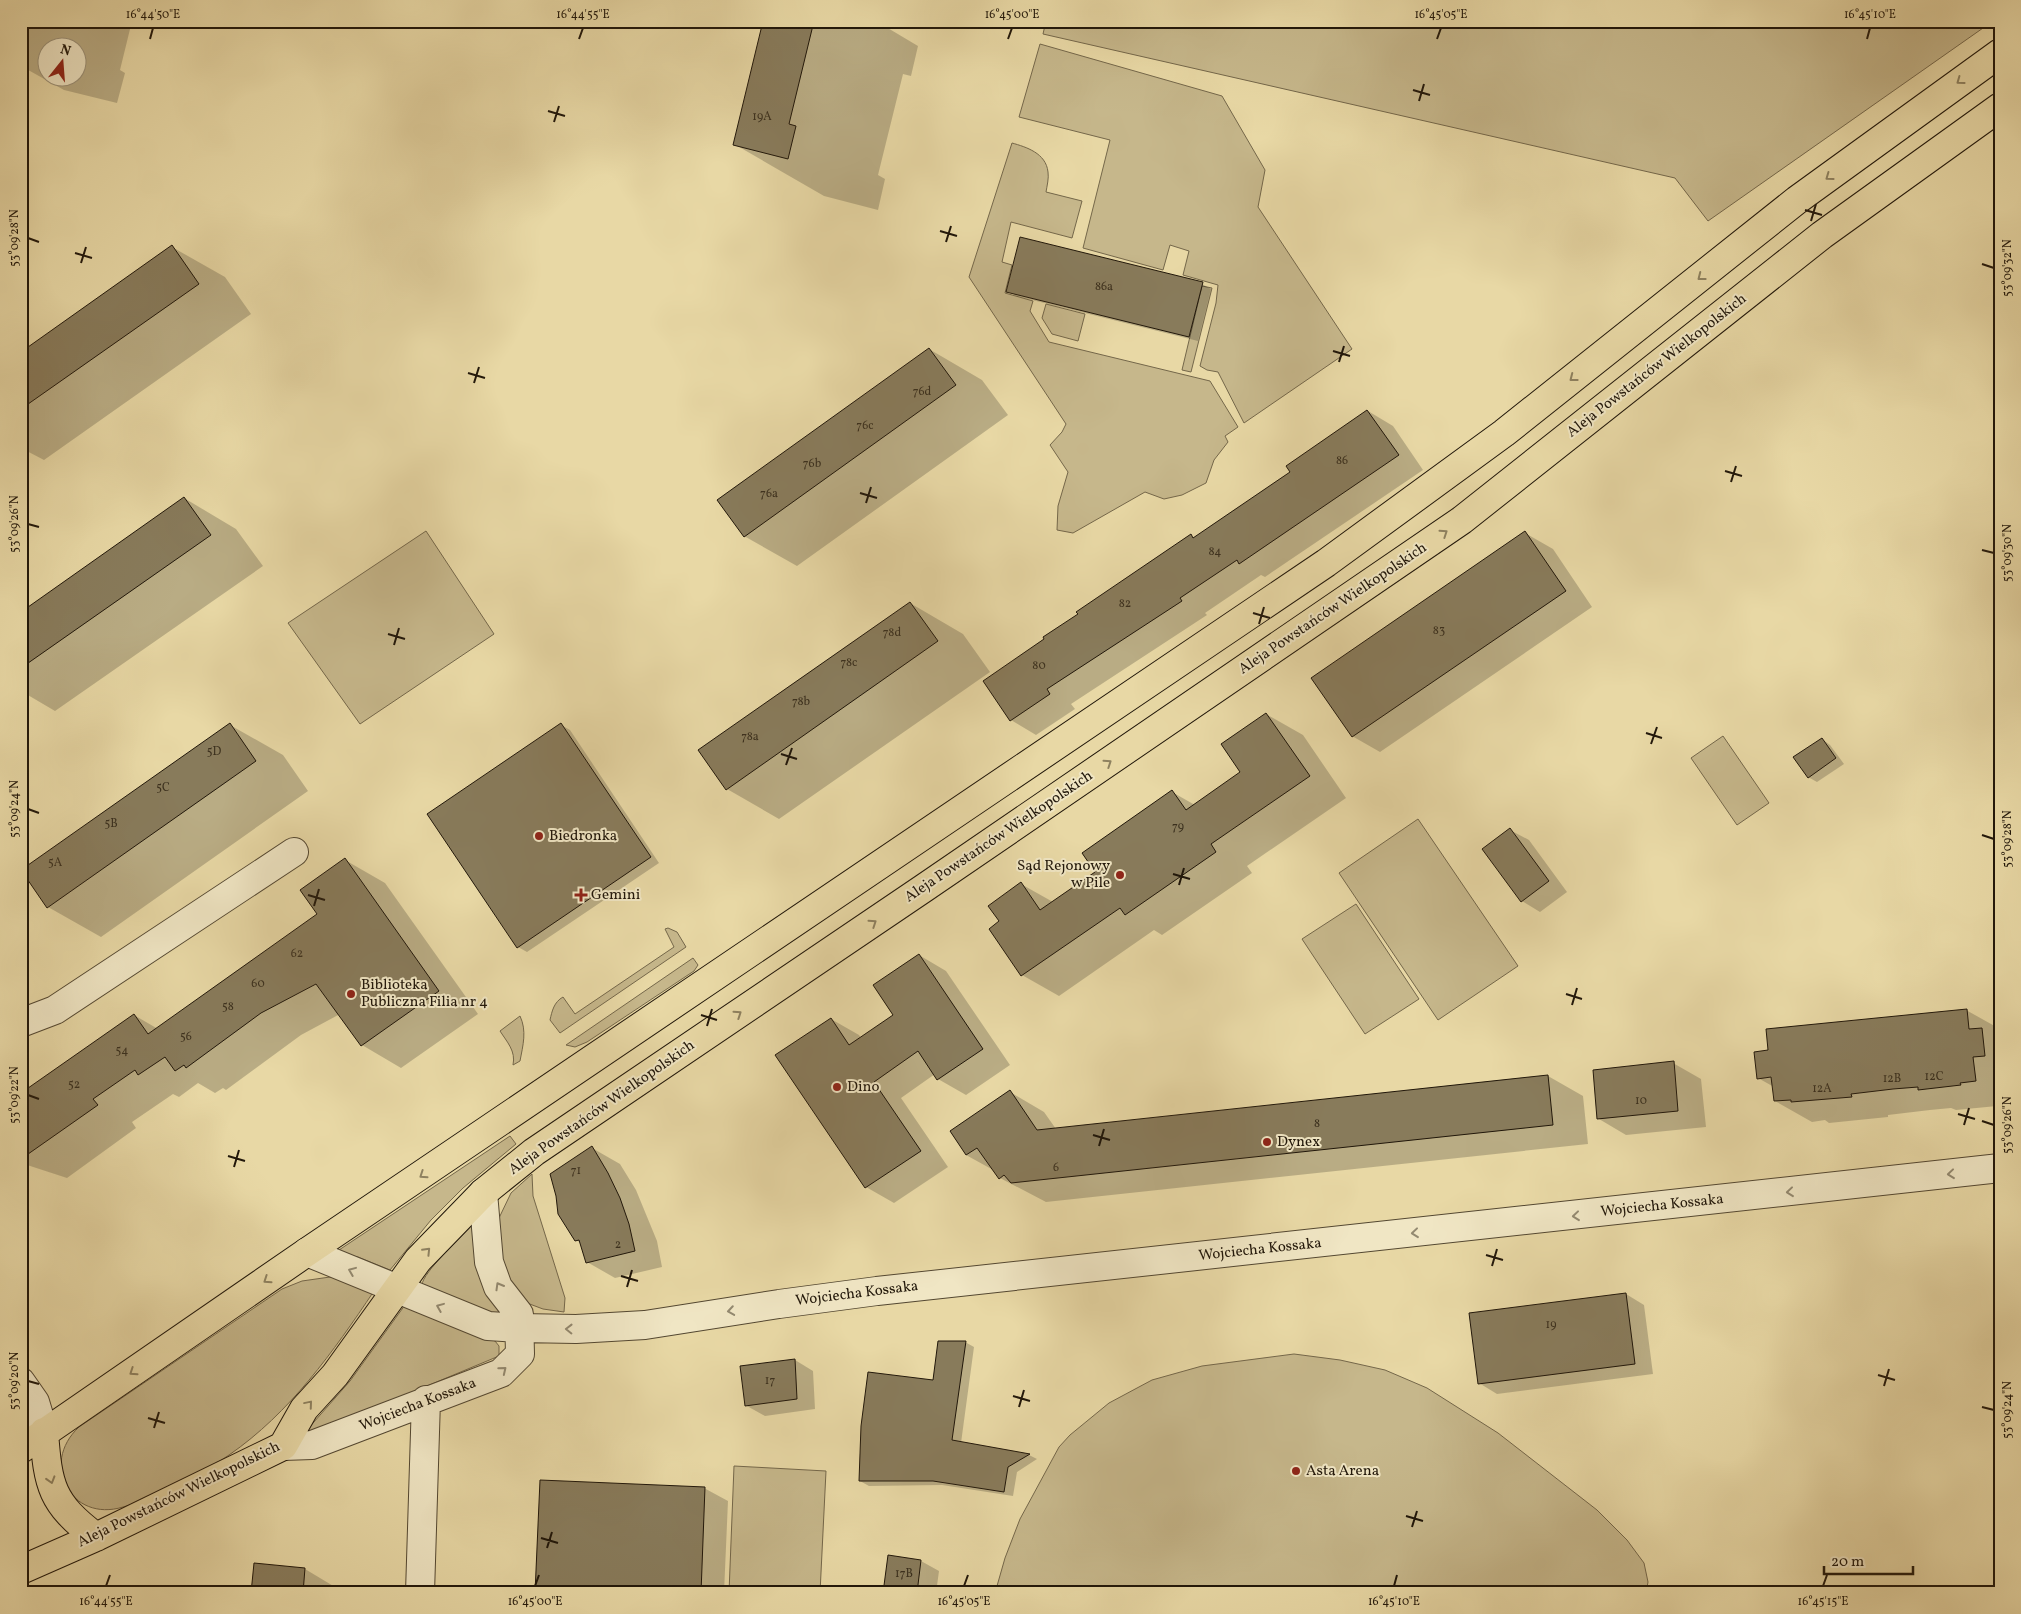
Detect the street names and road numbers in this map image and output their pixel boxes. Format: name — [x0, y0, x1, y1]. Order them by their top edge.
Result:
street label: Aleja Powstańców Wielkopolskich — [1563, 289, 1751, 443]
street label: Aleja Powstańców Wielkopolskich — [1235, 538, 1431, 680]
street label: Aleja Powstańców Wielkopolskich — [901, 766, 1097, 908]
street label: Aleja Powstańców Wielkopolskich — [505, 1035, 699, 1181]
street label: Wojciecha Kossaka — [1599, 1189, 1725, 1223]
street label: Wojciecha Kossaka — [1197, 1233, 1323, 1267]
street label: Wojciecha Kossaka — [794, 1276, 920, 1312]
street label: Wojciecha Kossaka — [357, 1373, 479, 1437]
street label: Aleja Powstańców Wielkopolskich — [74, 1437, 284, 1553]

